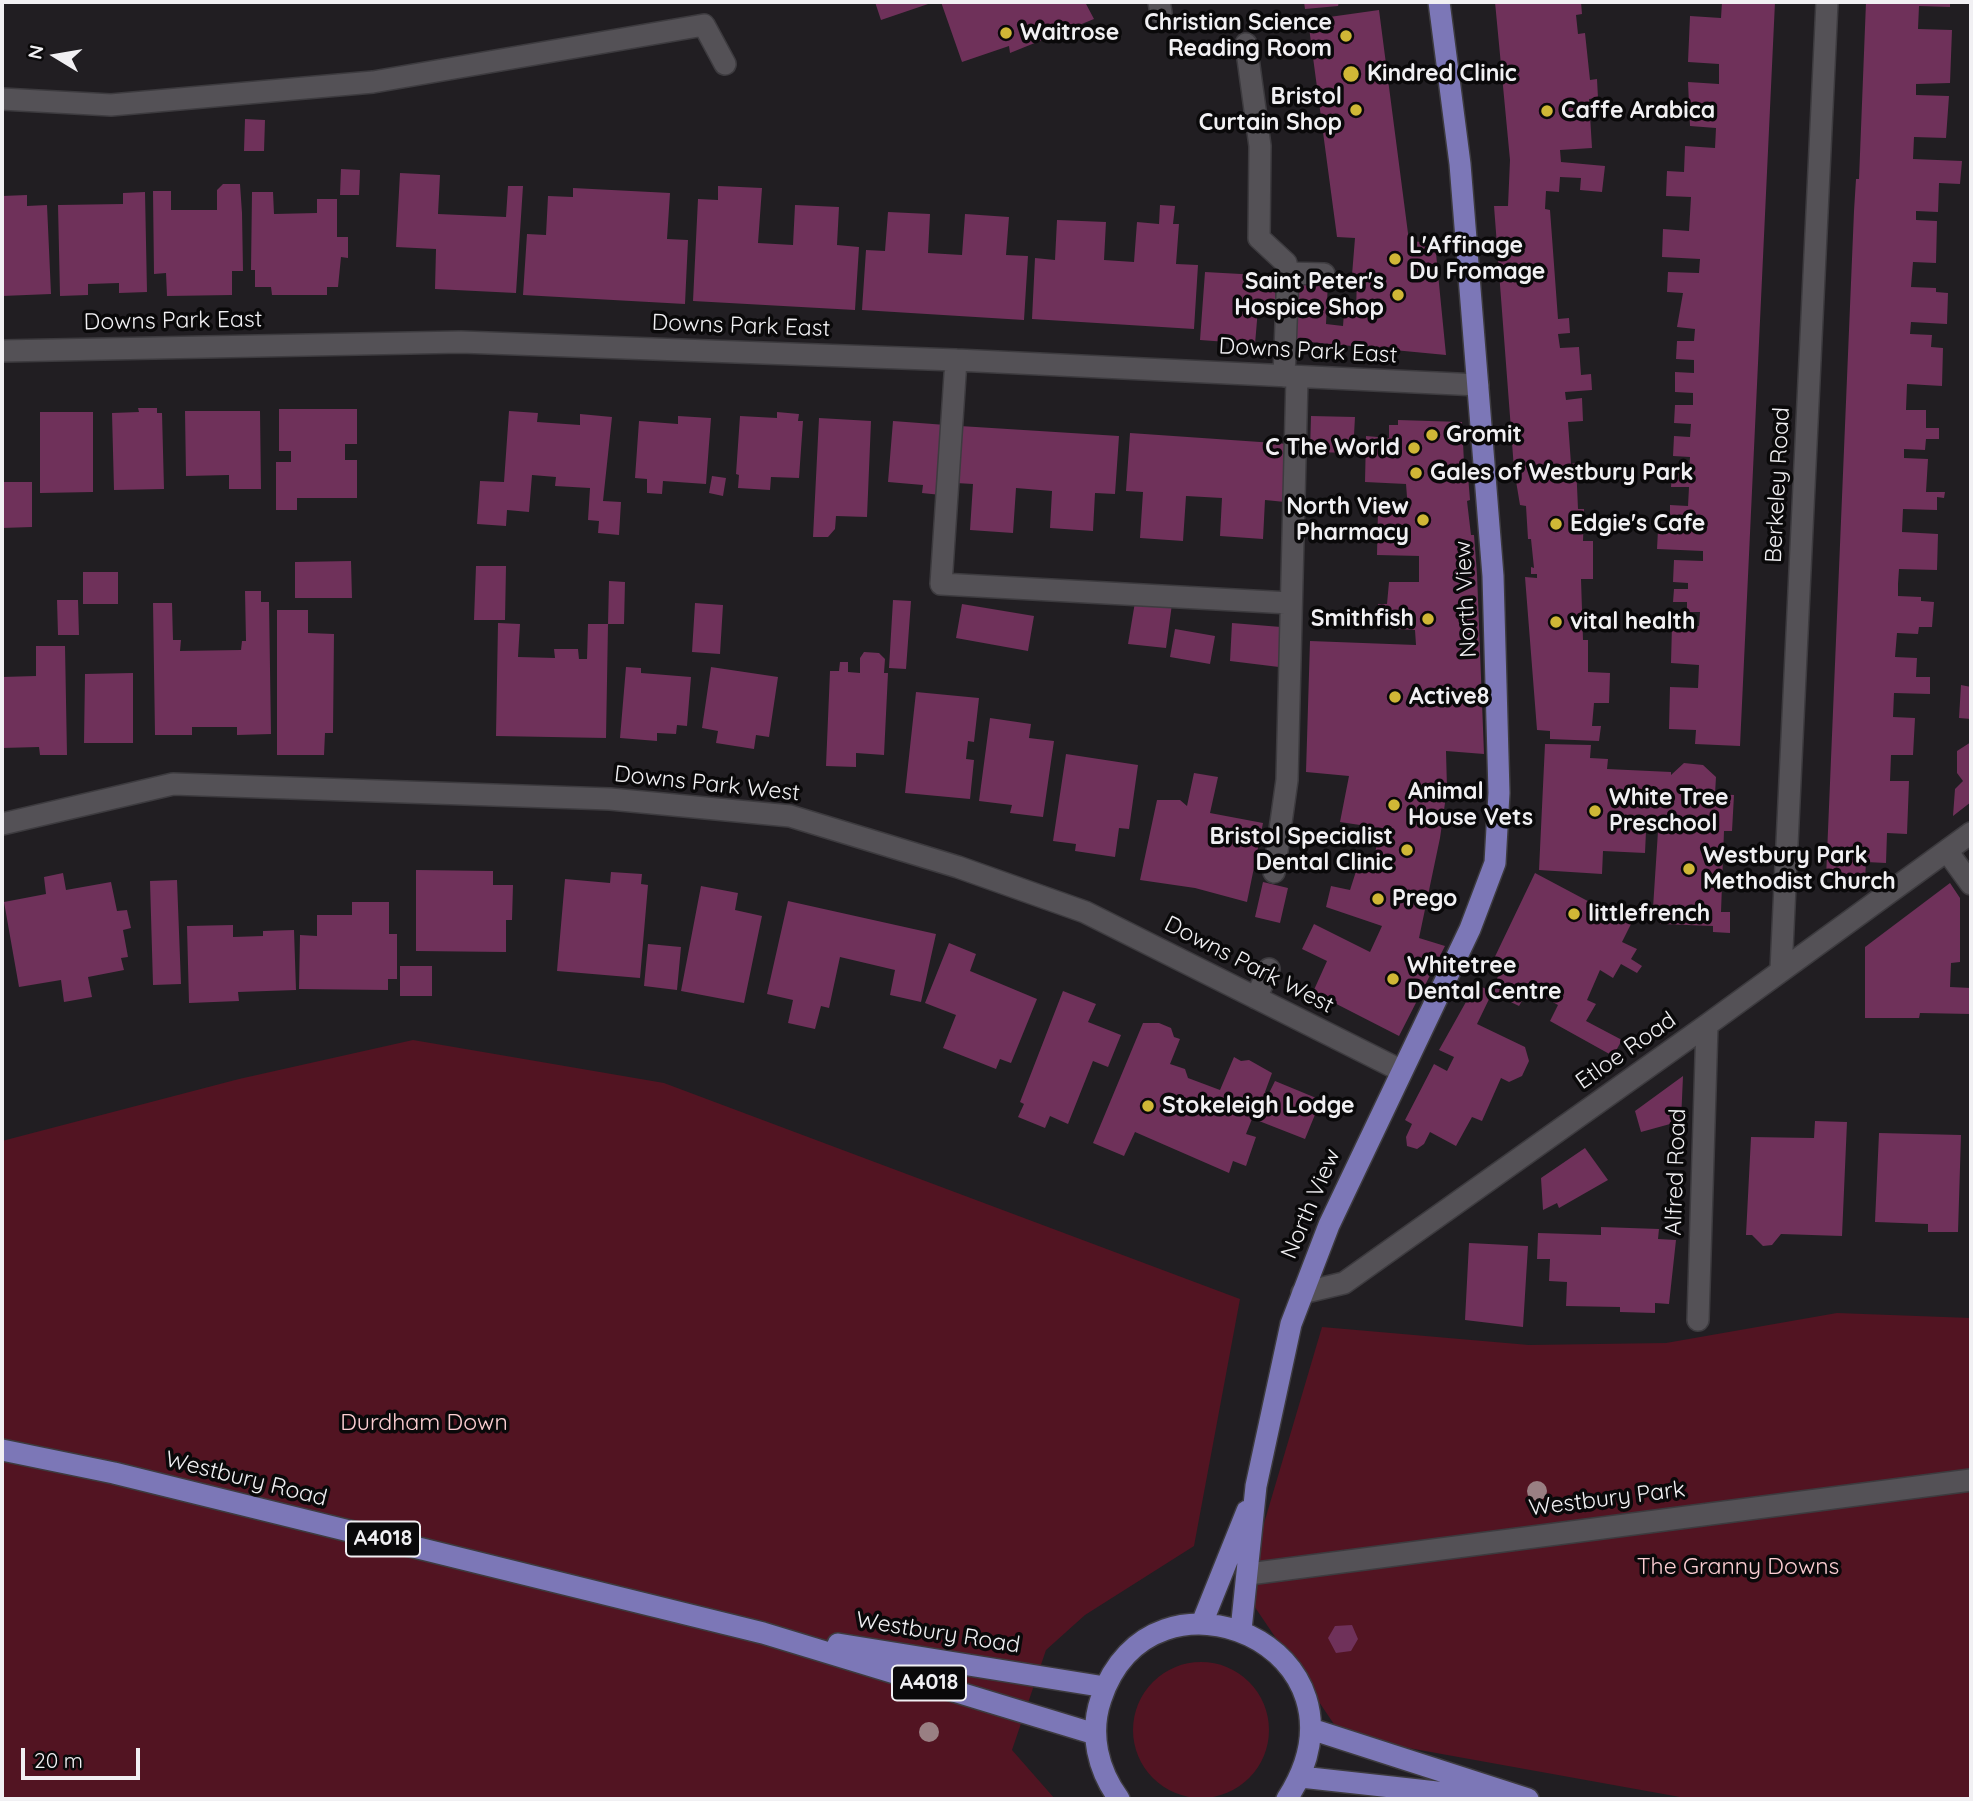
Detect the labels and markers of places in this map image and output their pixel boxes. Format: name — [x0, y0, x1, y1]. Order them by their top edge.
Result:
place label: Christian Science Reading Room — [1144, 9, 1332, 63]
place label: Waitrose — [1020, 19, 1119, 47]
marker: Waitrose — [998, 25, 1014, 41]
marker: Christian Science Reading Room — [1338, 28, 1354, 44]
place label: Kindred Clinic — [1367, 60, 1517, 88]
marker: Kindred Clinic — [1341, 64, 1361, 84]
place label: Bristol Curtain Shop — [1199, 83, 1342, 137]
place label: Caffe Arabica — [1561, 97, 1715, 125]
marker: Bristol Curtain Shop — [1348, 102, 1364, 118]
marker: Caffe Arabica — [1539, 103, 1555, 119]
place label: L'Affinage Du Fromage — [1409, 232, 1545, 286]
marker: L'Affinage Du Fromage — [1387, 251, 1403, 267]
place label: Saint Peter's Hospice Shop — [1234, 268, 1384, 322]
marker: Saint Peter's Hospice Shop — [1390, 287, 1406, 303]
place label: Gromit — [1446, 421, 1522, 449]
marker: Gromit — [1424, 427, 1440, 443]
place label: C The World — [1265, 434, 1400, 462]
marker: C The World — [1406, 440, 1422, 456]
place label: Gales of Westbury Park — [1430, 459, 1693, 487]
marker: Gales of Westbury Park — [1408, 465, 1424, 481]
place label: North View Pharmacy — [1286, 493, 1409, 547]
place label: Edgie's Cafe — [1570, 510, 1705, 538]
marker: North View Pharmacy — [1415, 512, 1431, 528]
marker: Edgie's Cafe — [1548, 516, 1564, 532]
place label: Smithfish — [1311, 605, 1414, 633]
place label: vital health — [1570, 608, 1695, 636]
marker: Smithfish — [1420, 611, 1436, 627]
marker: vital health — [1548, 614, 1564, 630]
place label: Active8 — [1409, 683, 1489, 711]
marker: Active8 — [1387, 689, 1403, 705]
place label: Animal House Vets — [1408, 778, 1533, 832]
place label: White Tree Preschool — [1609, 784, 1729, 838]
marker: Animal House Vets — [1386, 797, 1402, 813]
marker: White Tree Preschool — [1587, 803, 1603, 819]
place label: Bristol Specialist Dental Clinic — [1209, 823, 1393, 877]
marker: Bristol Specialist Dental Clinic — [1399, 842, 1415, 858]
place label: Westbury Park Methodist Church — [1703, 842, 1896, 896]
marker: Westbury Park Methodist Church — [1681, 861, 1697, 877]
place label: Prego — [1392, 885, 1457, 913]
marker: Prego — [1370, 891, 1386, 907]
place label: littlefrench — [1588, 900, 1710, 928]
marker: littlefrench — [1566, 906, 1582, 922]
place label: Whitetree Dental Centre — [1407, 952, 1562, 1006]
marker: Whitetree Dental Centre — [1385, 971, 1401, 987]
place label: Stokeleigh Lodge — [1162, 1092, 1355, 1120]
marker: Stokeleigh Lodge — [1140, 1098, 1156, 1114]

